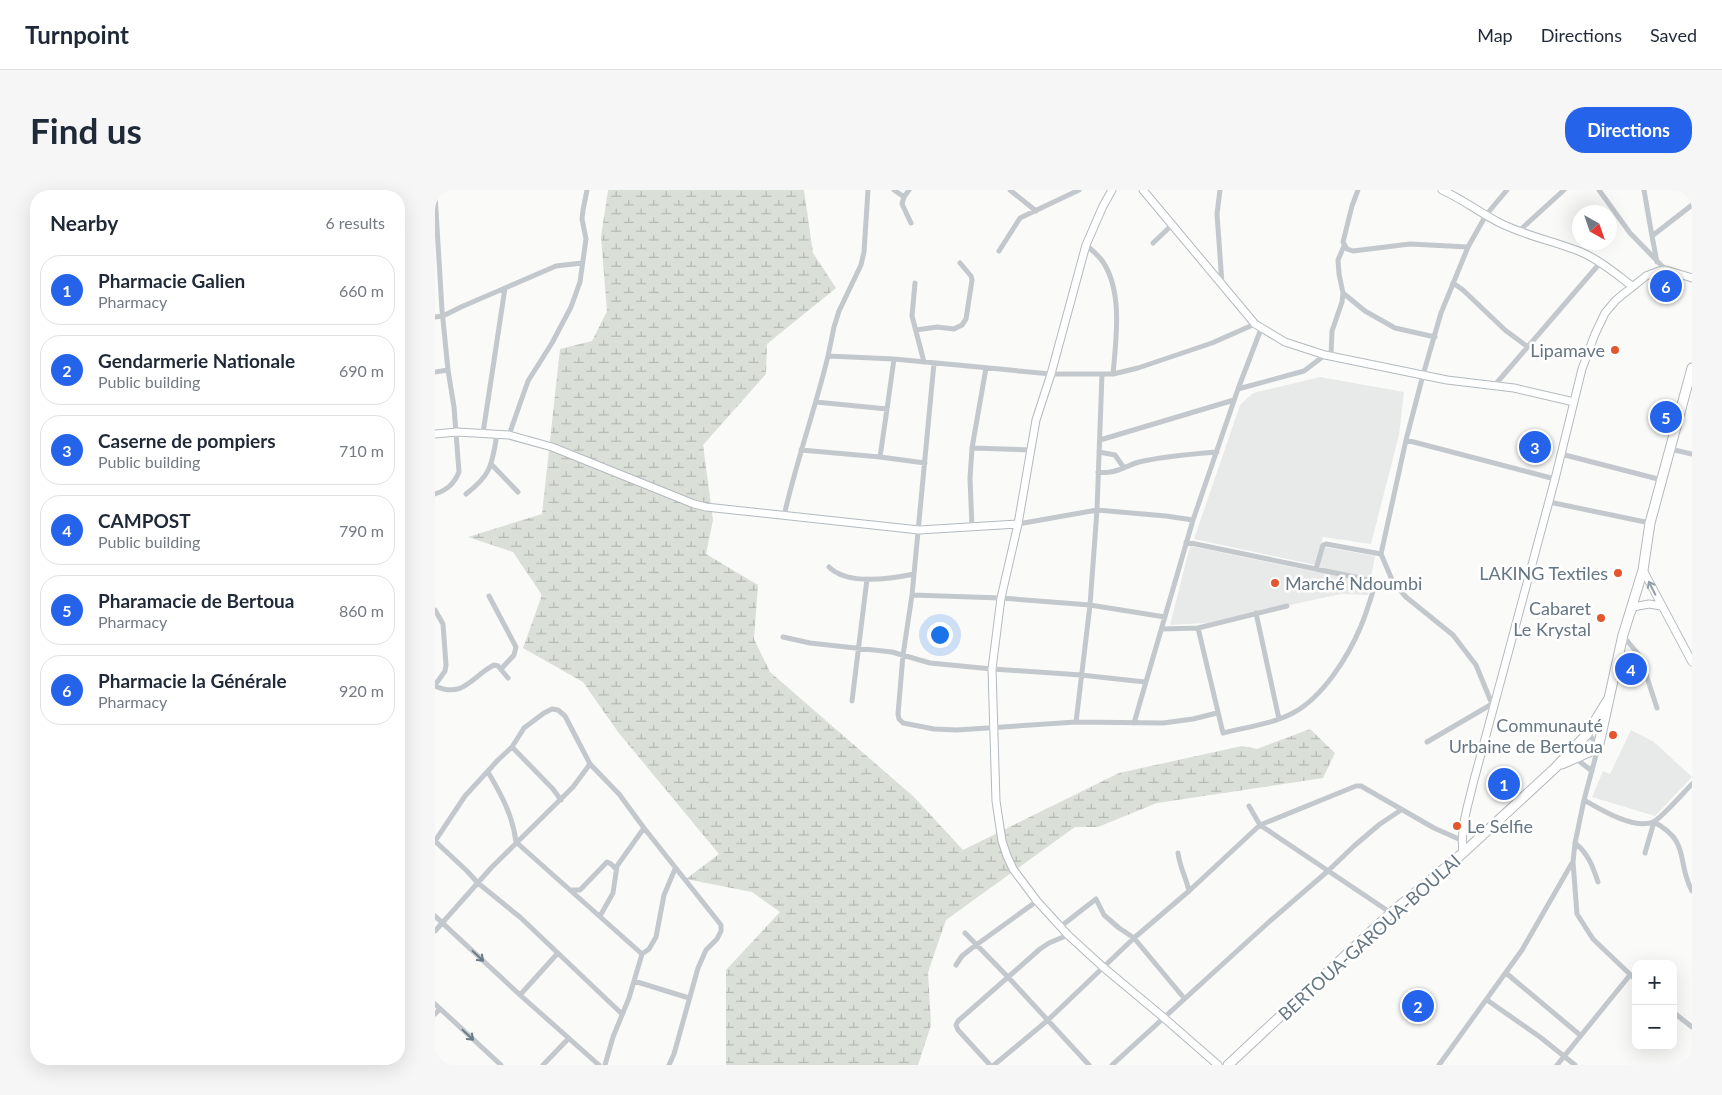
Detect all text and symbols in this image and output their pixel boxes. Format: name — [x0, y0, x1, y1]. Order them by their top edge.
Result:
text: Turnpoint — [25, 20, 129, 49]
text: Map — [1477, 24, 1513, 46]
text: Directions — [1541, 24, 1622, 46]
text: Saved — [1650, 24, 1697, 46]
button: Directions — [1565, 107, 1692, 153]
text: Find us — [30, 109, 142, 151]
north arrow — [1572, 205, 1617, 250]
text: Nearby — [50, 210, 118, 235]
text: 6 results — [325, 213, 385, 232]
pin: 6 — [1650, 267, 1682, 305]
text: Pharmacie Galien — [98, 269, 245, 292]
text: 1 — [62, 281, 72, 300]
text: 660 m — [339, 281, 384, 300]
text: Pharmacy — [98, 292, 167, 311]
place label: Lipamave — [1530, 339, 1605, 361]
marker: Lipamave — [1609, 344, 1621, 356]
text: Gendarmerie Nationale — [98, 349, 295, 372]
text: 2 — [62, 361, 72, 380]
text: 690 m — [339, 361, 384, 380]
text: Public building — [98, 372, 200, 391]
pin: 5 — [1650, 398, 1682, 436]
pin: 3 — [1519, 428, 1551, 466]
text: Caserne de pompiers — [98, 429, 276, 452]
text: 3 — [62, 441, 72, 460]
text: 710 m — [339, 441, 384, 460]
text: Public building — [98, 452, 200, 471]
text: CAMPOST — [98, 509, 191, 532]
text: 4 — [62, 521, 72, 540]
text: 790 m — [339, 521, 384, 540]
text: Public building — [98, 532, 200, 551]
place label: LAKING Textiles — [1479, 562, 1608, 584]
marker: LAKING Textiles — [1612, 567, 1624, 579]
place label: Marché Ndoumbi — [1285, 572, 1422, 594]
marker: Marché Ndoumbi — [1269, 577, 1281, 589]
one-way arrow — [1647, 581, 1656, 596]
text: Pharamacie de Bertoua — [98, 589, 294, 612]
place label: Cabaret Le Krystal — [1513, 597, 1592, 640]
text: 5 — [62, 601, 72, 620]
text: 860 m — [339, 601, 384, 620]
text: Pharmacy — [98, 612, 167, 631]
marker: Cabaret Le Krystal — [1595, 612, 1607, 624]
your location — [927, 622, 953, 648]
pin: 4 — [1615, 650, 1647, 688]
text: Pharmacie la Générale — [98, 669, 287, 692]
text: 6 — [62, 681, 72, 700]
text: 920 m — [339, 681, 384, 700]
text: Pharmacy — [98, 692, 167, 711]
place label: Communauté Urbaine de Bertoua — [1449, 714, 1603, 757]
marker: Communauté Urbaine de Bertoua — [1607, 729, 1619, 741]
pin: 1 — [1488, 765, 1520, 803]
place label: Le Selfie — [1467, 815, 1533, 837]
marker: Le Selfie — [1451, 820, 1463, 832]
street label: BERTOUA-GAROUA-BOULAI — [1273, 849, 1465, 1025]
one-way arrow — [472, 950, 485, 962]
map controls — [1632, 960, 1677, 1050]
button: + — [1632, 960, 1677, 1005]
pin: 2 — [1402, 987, 1434, 1025]
button: − — [1632, 1005, 1677, 1050]
one-way arrow — [462, 1029, 474, 1041]

